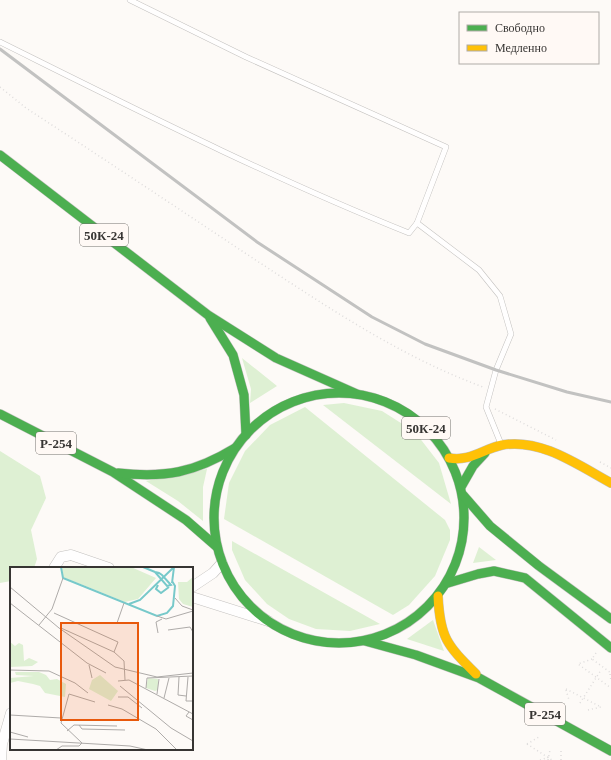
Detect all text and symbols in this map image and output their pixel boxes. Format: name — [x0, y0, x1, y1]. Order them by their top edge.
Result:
legend — [459, 12, 599, 64]
text: Свободно — [495, 21, 545, 35]
text: Медленно — [495, 41, 547, 55]
road number: 50К-24 — [80, 224, 128, 246]
road number: 50К-24 — [402, 417, 450, 439]
road number: Р-254 — [36, 432, 76, 454]
inset map — [10, 567, 193, 750]
road number: Р-254 — [525, 703, 565, 725]

